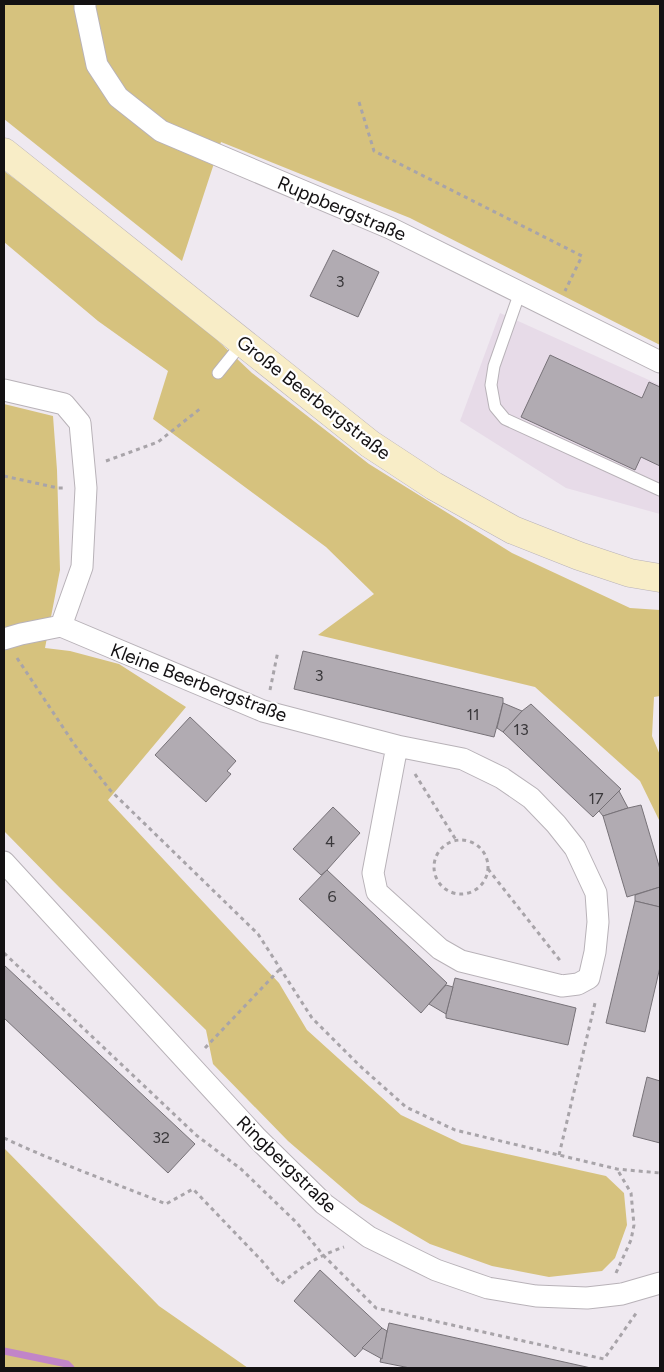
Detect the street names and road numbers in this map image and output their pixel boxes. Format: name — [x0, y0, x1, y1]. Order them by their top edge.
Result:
street label: Ruppbergstraße — [274, 171, 409, 246]
street label: Große Beerbergstraße — [232, 330, 395, 465]
street label: Kleine Beerbergstraße — [107, 638, 290, 727]
street label: Ringbergstraße — [232, 1111, 342, 1218]

